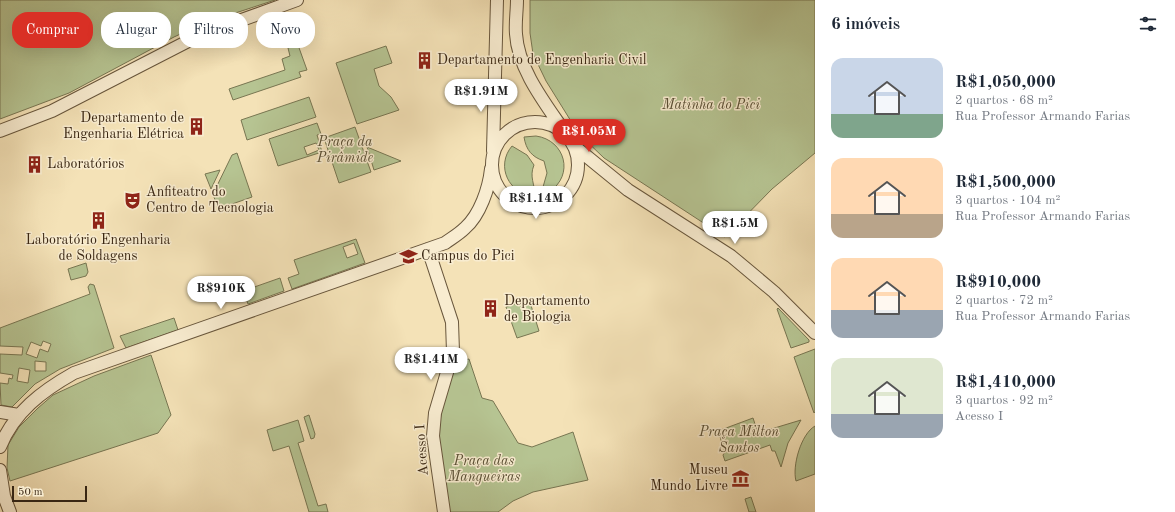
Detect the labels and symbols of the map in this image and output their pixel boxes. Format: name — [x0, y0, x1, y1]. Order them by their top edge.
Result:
building icon: Departamento de Engenharia Civil — [414, 50, 434, 70]
place label: Departamento de Engenharia Civil — [437, 53, 647, 67]
pin: R$1.91M — [444, 79, 518, 113]
park label: Matinha do Pici — [661, 98, 760, 112]
place label: Departamento de Engenharia Elétrica — [63, 111, 184, 141]
building icon: Departamento de Engenharia Elétrica — [187, 116, 207, 136]
pin: R$1.05M — [552, 119, 626, 153]
park label: Praça da Pirâmide — [316, 135, 373, 165]
building icon: Laboratórios — [24, 154, 44, 174]
place label: Laboratórios — [47, 157, 124, 171]
place label: Anfiteatro do Centro de Tecnologia — [146, 185, 274, 215]
pin: R$1.14M — [499, 186, 573, 220]
theatre icon: Anfiteatro do Centro de Tecnologia — [123, 190, 143, 210]
building icon: Laboratório Engenharia de Soldagens — [88, 210, 108, 230]
pin: R$1.5M — [702, 211, 768, 245]
place label: Laboratório Engenharia de Soldagens — [25, 233, 171, 263]
school or university icon: Campus do Pici — [398, 246, 418, 266]
place label: Campus do Pici — [421, 249, 515, 263]
pin: R$910K — [188, 276, 254, 310]
place label: Departamento de Biologia — [504, 294, 590, 324]
building icon: Departamento de Biologia — [481, 299, 501, 319]
pin: R$1.41M — [394, 347, 468, 381]
street label: Acesso I — [413, 424, 431, 476]
park label: Praça Milton Santos — [698, 425, 779, 455]
park label: Praça das Mangueiras — [447, 454, 520, 485]
place label: Museu Mundo Livre — [650, 463, 729, 493]
museum icon: Museu Mundo Livre — [731, 468, 751, 488]
scale bar — [12, 484, 87, 503]

